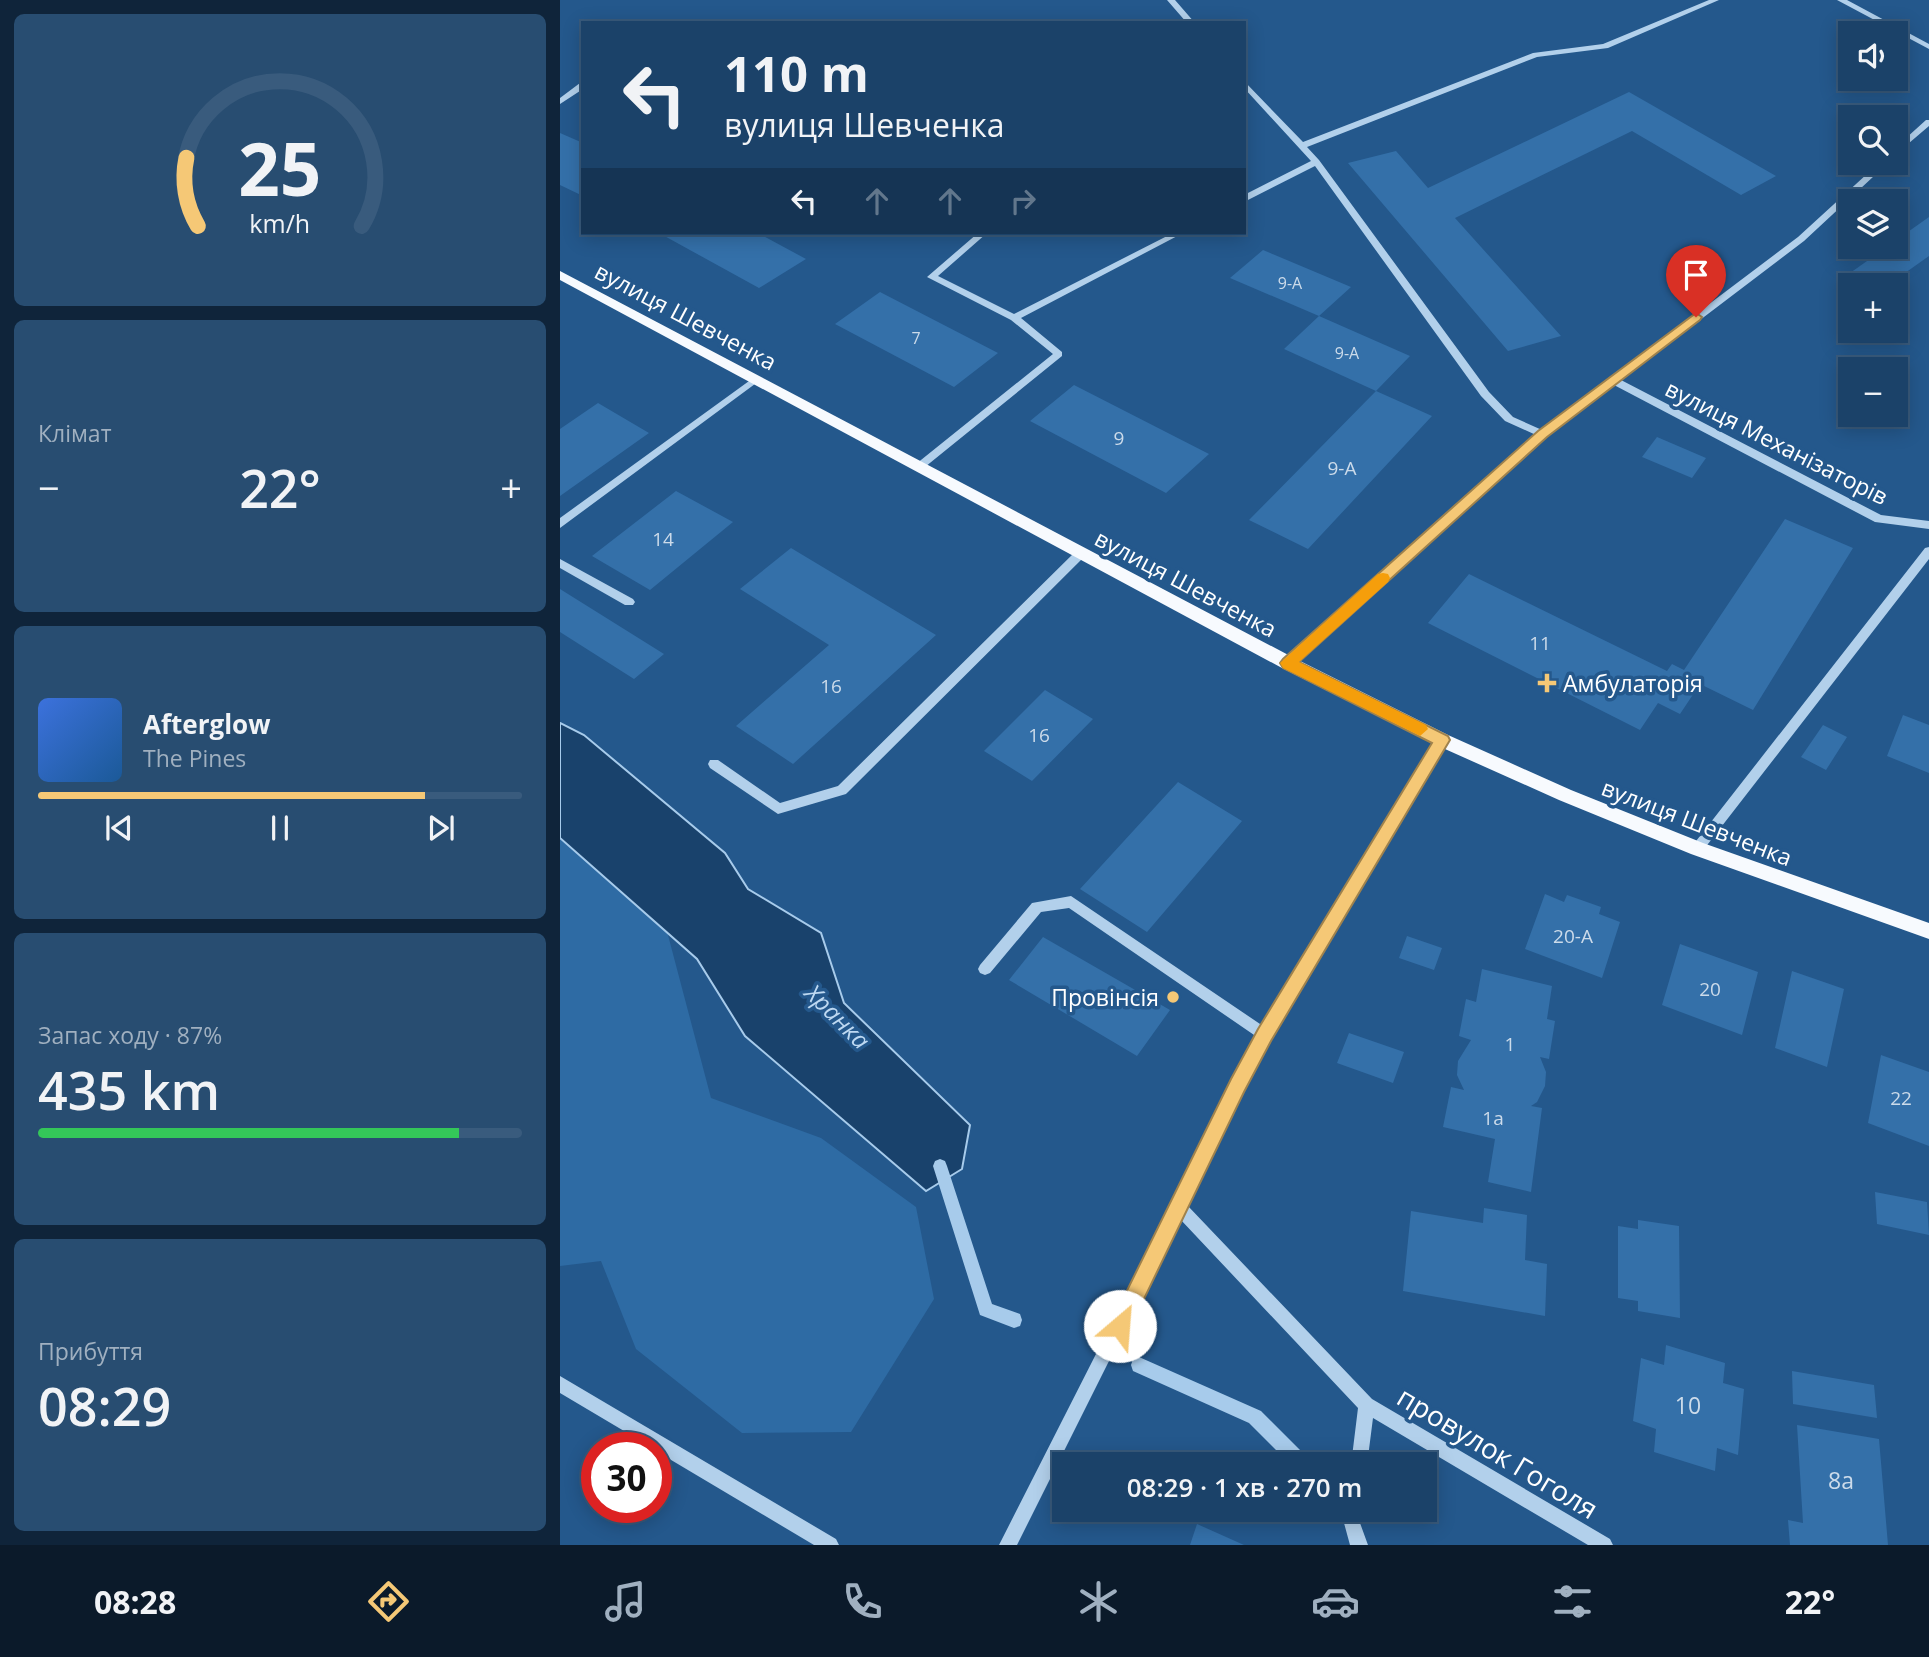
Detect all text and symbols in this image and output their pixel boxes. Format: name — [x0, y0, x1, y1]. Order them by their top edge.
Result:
map controls — [1838, 21, 1908, 427]
button: sound — [1838, 21, 1908, 91]
text: 110 m — [724, 40, 869, 106]
icon: left — [609, 49, 700, 140]
text: вулиця Шевченка — [724, 103, 1004, 146]
button: search — [1838, 105, 1908, 175]
text: 25 — [238, 118, 322, 217]
icon: left — [785, 182, 823, 220]
icon: ahead — [858, 182, 896, 220]
icon: ahead — [931, 182, 969, 220]
icon: right — [1004, 182, 1042, 220]
button: layers — [1838, 189, 1908, 259]
text: km/h — [250, 206, 310, 240]
pin — [1666, 245, 1726, 317]
street label: вулиця Шевченка — [589, 255, 783, 377]
icon: arrive — [1677, 256, 1715, 294]
house number: 9-А — [1278, 272, 1303, 294]
button: + — [1838, 273, 1908, 343]
house number: 7 — [911, 327, 921, 349]
house number: 9-А — [1335, 342, 1360, 364]
button: − — [1838, 357, 1908, 427]
street label: вулиця Механізаторів — [1660, 372, 1894, 512]
text: Клімат — [38, 417, 111, 449]
house number: 9 — [1114, 425, 1124, 451]
text: 22° — [239, 452, 321, 523]
house number: 9-А — [1328, 455, 1357, 481]
text: − — [38, 461, 60, 513]
text: + — [500, 461, 522, 513]
street label: вулиця Шевченка — [1089, 522, 1283, 644]
house number: 14 — [652, 526, 674, 552]
house number: 11 — [1529, 630, 1551, 656]
place label: Амбулаторія — [1563, 667, 1703, 699]
house number: 16 — [820, 673, 842, 699]
marker: Амбулаторія — [1537, 673, 1557, 693]
text: Afterglow — [143, 706, 270, 742]
house number: 16 — [1028, 722, 1050, 748]
text: The Pines — [143, 742, 246, 774]
street label: вулиця Шевченка — [1597, 771, 1797, 873]
icon: previous — [100, 809, 138, 847]
icon: pause — [261, 809, 299, 847]
icon: next — [422, 809, 460, 847]
house number: 20-А — [1553, 923, 1593, 949]
water label: Хранка — [797, 975, 878, 1056]
house number: 20 — [1699, 976, 1721, 1002]
place label: Провінсія — [1051, 981, 1159, 1013]
marker: Провінсія — [1165, 989, 1181, 1005]
text: Запас ходу · 87% — [38, 1019, 222, 1051]
house number: 1 — [1505, 1031, 1515, 1057]
text: 435 km — [38, 1054, 220, 1125]
house number: 22 — [1890, 1085, 1912, 1111]
house number: 1а — [1482, 1105, 1504, 1131]
position arrow — [1083, 1289, 1157, 1363]
text: Прибуття — [38, 1335, 143, 1367]
text: 08:29 — [38, 1370, 171, 1441]
street label: провулок Гоголя — [1391, 1377, 1605, 1527]
house number: 10 — [1675, 1389, 1701, 1421]
speed limit sign: 30 — [581, 1432, 672, 1523]
house number: 8а — [1828, 1464, 1854, 1496]
text: 08:29 · 1 хв · 270 m — [1127, 1469, 1362, 1505]
icon: directions — [364, 1577, 413, 1626]
icon: music — [601, 1577, 650, 1626]
icon: phone — [838, 1577, 887, 1626]
icon: climate — [1074, 1577, 1123, 1626]
icon: car — [1311, 1577, 1360, 1626]
icon: filters — [1548, 1577, 1597, 1626]
text: 08:28 — [94, 1580, 176, 1623]
text: 22° — [1785, 1580, 1835, 1623]

